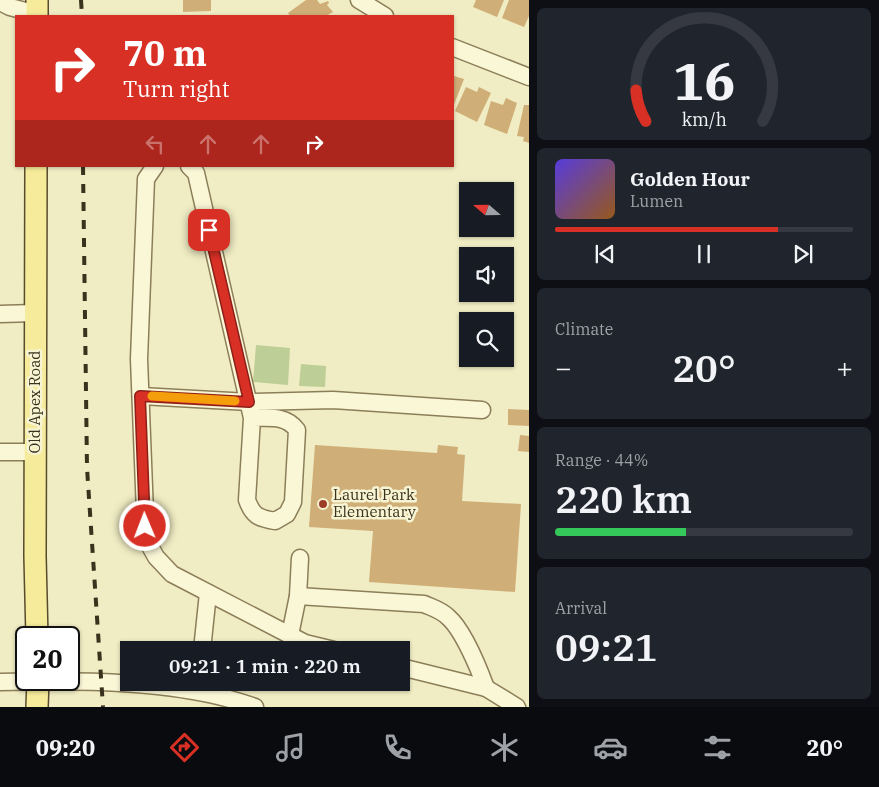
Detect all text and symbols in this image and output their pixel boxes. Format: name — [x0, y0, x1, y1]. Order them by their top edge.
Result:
text: 70 m — [123, 30, 207, 76]
icon: right — [40, 35, 105, 100]
text: 16 — [673, 47, 735, 114]
text: Turn right — [123, 74, 230, 103]
text: km/h — [681, 108, 727, 131]
icon: left — [141, 130, 169, 158]
icon: ahead — [194, 130, 222, 158]
icon: ahead — [247, 130, 275, 158]
icon: right — [300, 130, 328, 158]
text: Golden Hour — [630, 167, 750, 191]
north arrow — [459, 182, 514, 238]
map controls — [459, 182, 514, 367]
text: Lumen — [630, 191, 683, 211]
pin — [188, 209, 230, 251]
icon: arrive — [195, 216, 223, 244]
icon: previous — [591, 240, 619, 268]
icon: pause — [690, 240, 718, 268]
icon: next — [789, 240, 817, 268]
button: sound — [459, 247, 514, 302]
button: search — [459, 312, 514, 367]
text: Climate — [555, 319, 613, 339]
text: 20° — [672, 343, 736, 392]
text: − — [555, 349, 572, 386]
text: + — [836, 349, 853, 386]
street label: Old Apex Road — [25, 351, 44, 453]
text: Range · 44% — [555, 450, 648, 470]
text: 220 km — [555, 474, 692, 523]
place label: Laurel Park Elementary — [333, 485, 416, 521]
marker: Laurel Park Elementary — [317, 498, 329, 510]
position arrow — [118, 499, 170, 551]
text: Arrival — [555, 598, 607, 618]
text: 09:21 — [555, 622, 658, 671]
speed limit sign: 20 — [15, 626, 80, 691]
text: 09:21 · 1 min · 220 m — [169, 654, 361, 678]
icon: directions — [167, 730, 202, 765]
icon: music — [273, 730, 308, 765]
icon: phone — [380, 730, 415, 765]
icon: climate — [487, 730, 522, 765]
icon: car — [593, 730, 628, 765]
icon: filters — [700, 730, 735, 765]
text: 09:20 — [36, 733, 95, 762]
text: 20° — [806, 733, 843, 762]

